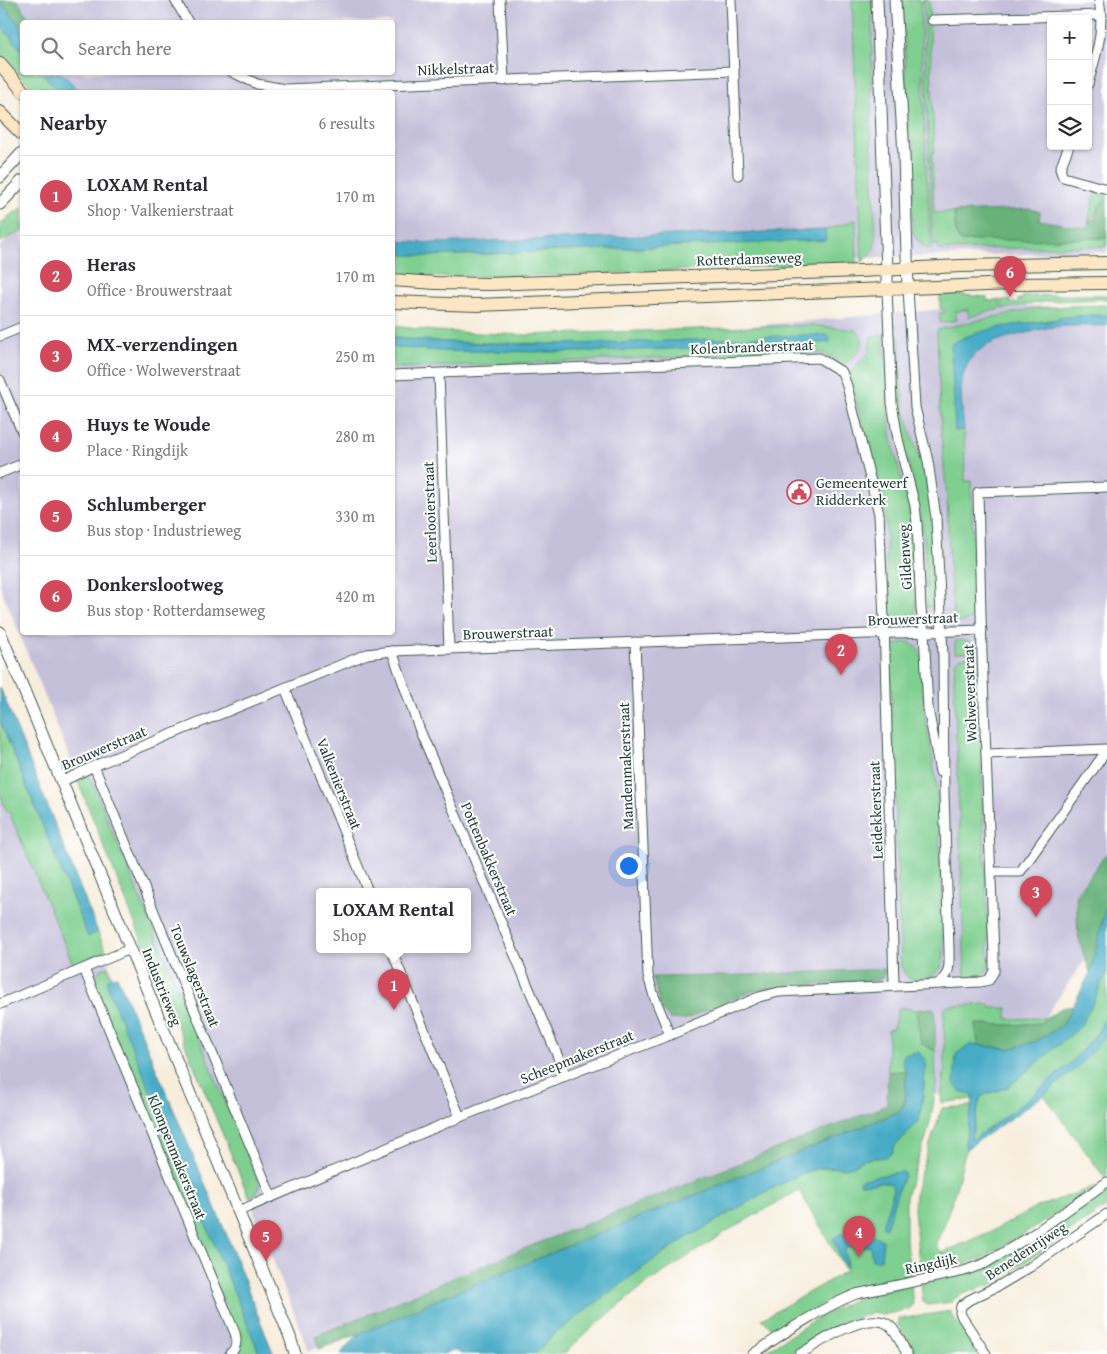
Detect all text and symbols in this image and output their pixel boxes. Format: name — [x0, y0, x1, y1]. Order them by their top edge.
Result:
map controls — [1047, 15, 1092, 150]
button: + — [1047, 15, 1092, 60]
search box — [20, 20, 395, 75]
icon: search — [38, 34, 66, 62]
text: Search here — [78, 34, 172, 62]
street label: Nikkelstraat — [417, 57, 496, 80]
button: − — [1047, 60, 1092, 105]
button: layers — [1047, 105, 1092, 150]
text: Nearby — [40, 107, 107, 138]
text: 6 results — [318, 111, 375, 135]
text: LOXAM Rental — [87, 170, 208, 198]
text: 1 — [52, 184, 60, 208]
text: 170 m — [335, 184, 375, 208]
text: Shop · Valkenierstraat — [87, 198, 234, 222]
street label: Rotterdamseweg — [696, 246, 802, 271]
text: Heras — [87, 250, 136, 278]
pin: 6 — [994, 256, 1026, 297]
text: 2 — [52, 264, 60, 288]
text: 170 m — [335, 264, 375, 288]
text: Office · Brouwerstraat — [87, 278, 232, 302]
text: MX-verzendingen — [87, 330, 238, 358]
street label: Kolenbranderstraat — [690, 334, 815, 359]
text: 3 — [52, 344, 60, 368]
text: 250 m — [335, 344, 375, 368]
text: Office · Wolweverstraat — [87, 358, 241, 382]
text: Huys te Woude — [87, 410, 211, 438]
text: 4 — [52, 424, 60, 448]
text: 280 m — [335, 424, 375, 448]
text: Place · Ringdijk — [87, 438, 188, 462]
street label: Leerlooierstraat — [417, 460, 442, 563]
place label: Gemeentewerf Ridderkerk — [816, 472, 910, 510]
public building icon: Gemeentewerf Ridderkerk — [786, 479, 812, 505]
text: Schlumberger — [87, 490, 206, 518]
text: 5 — [52, 504, 60, 528]
text: 330 m — [335, 504, 375, 528]
text: Bus stop · Industrieweg — [87, 518, 241, 542]
street label: Gildenweg — [892, 523, 917, 590]
text: Donkerslootweg — [87, 570, 223, 598]
text: 6 — [52, 584, 60, 608]
text: 420 m — [335, 584, 375, 608]
text: Bus stop · Rotterdamseweg — [87, 598, 265, 622]
street label: Brouwerstraat — [867, 606, 959, 631]
street label: Brouwerstraat — [462, 620, 554, 645]
pin: 2 — [825, 634, 857, 675]
street label: Wolweverstraat — [957, 643, 982, 743]
street label: Mandenmakerstraat — [613, 701, 638, 830]
street label: Brouwerstraat — [58, 720, 150, 775]
street label: Valkenierstraat — [312, 735, 368, 833]
street label: Leidekkerstraat — [863, 760, 888, 860]
street label: Pottenbakkerstraat — [456, 799, 523, 919]
your location — [616, 853, 642, 879]
pin: 3 — [1020, 876, 1052, 917]
popup — [316, 888, 471, 953]
text: LOXAM Rental — [333, 895, 454, 923]
street label: Touwslagerstraat — [165, 921, 226, 1031]
text: Shop — [333, 923, 366, 947]
street label: Industrieweg — [137, 945, 188, 1030]
pin: 1 — [378, 969, 410, 1010]
street label: Scheepmakerstraat — [517, 1024, 637, 1089]
street label: Klompenmakerstraat — [143, 1091, 212, 1223]
pin: 4 — [843, 1216, 875, 1257]
street label: Benedenrijweg — [981, 1216, 1071, 1285]
pin: 5 — [250, 1220, 282, 1261]
street label: Ringdijk — [903, 1248, 959, 1279]

